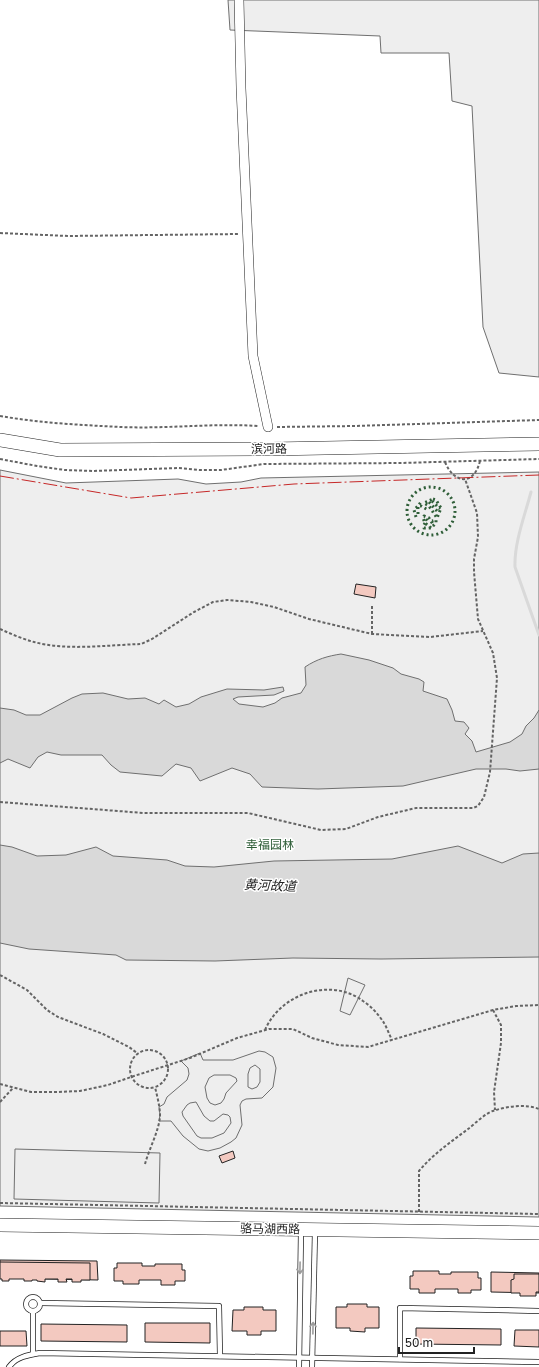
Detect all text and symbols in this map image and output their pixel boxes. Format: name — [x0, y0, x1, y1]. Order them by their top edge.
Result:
street label: 滨河路 — [251, 441, 287, 456]
park label: 幸福园林 — [246, 837, 294, 852]
water label: 黄河故道 — [244, 876, 298, 894]
street label: 骆马湖西路 — [240, 1220, 300, 1237]
one-way arrow — [296, 1261, 304, 1274]
one-way arrow — [309, 1322, 316, 1335]
scale bar — [399, 1329, 474, 1355]
text: 50 m — [405, 1335, 433, 1350]

